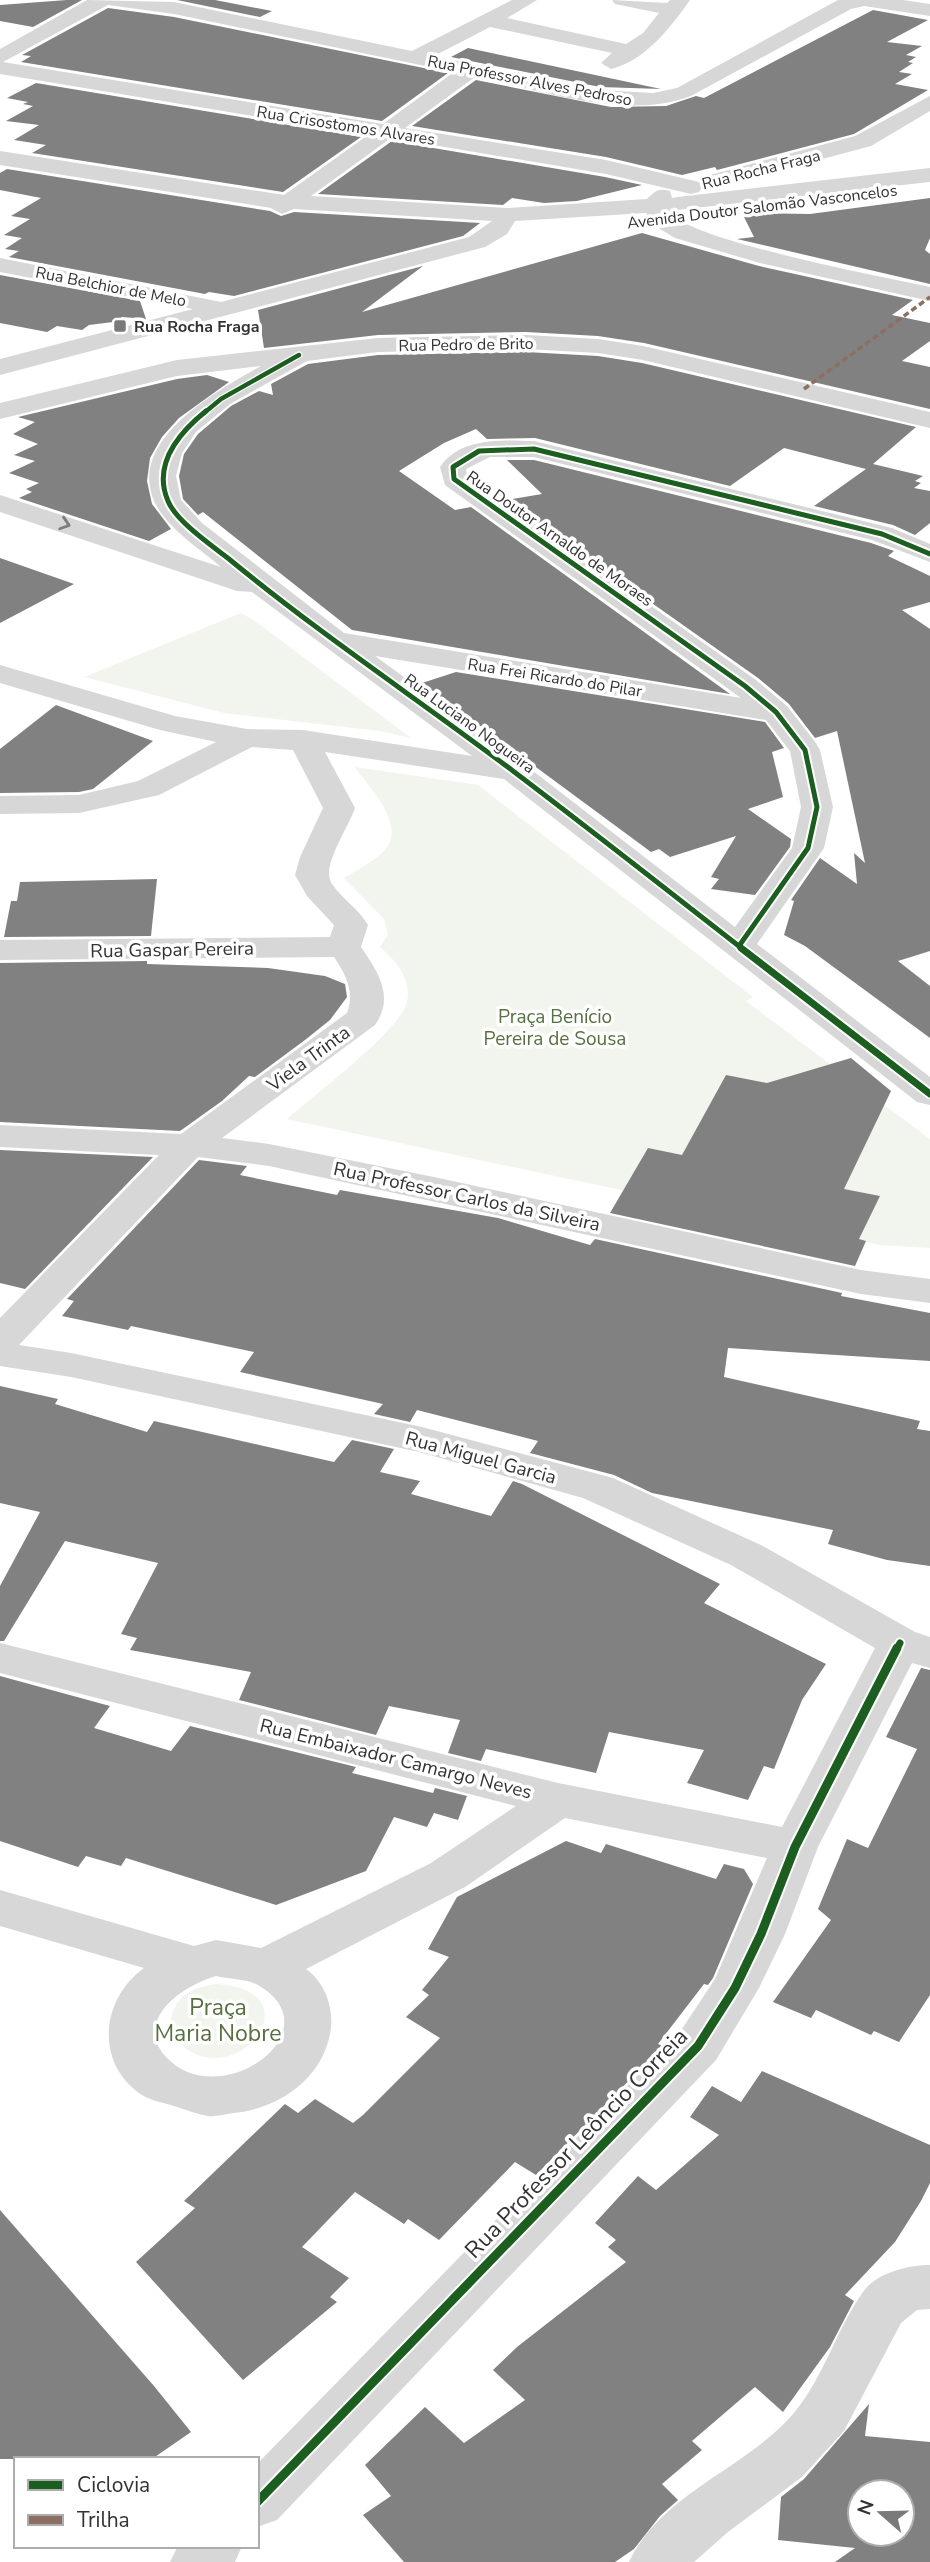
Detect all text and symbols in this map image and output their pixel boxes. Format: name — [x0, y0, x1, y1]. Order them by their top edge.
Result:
street label: Rua Professor Alves Pedroso — [426, 50, 634, 112]
street label: Rua Crisostomos Alvares — [255, 101, 437, 151]
street label: Rua Rocha Fraga — [700, 145, 823, 195]
street label: Avenida Doutor Salomão Vasconcelos — [626, 179, 899, 234]
street label: Rua Belchior de Melo — [34, 262, 188, 312]
place label: Rua Rocha Fraga — [134, 316, 259, 338]
marker: Rua Rocha Fraga — [112, 318, 128, 334]
street label: Rua Pedro de Brito — [398, 333, 534, 357]
street label: Rua Doutor Arnaldo de Moraes — [462, 466, 657, 612]
one-way arrow — [58, 516, 70, 531]
street label: Rua Frei Ricardo do Pilar — [466, 653, 644, 703]
street label: Rua Luciano Nogueira — [399, 669, 539, 779]
street label: Rua Gaspar Pereira — [90, 936, 254, 964]
park label: Praça Benício Pereira de Sousa — [484, 1004, 626, 1052]
street label: Viela Trinta — [261, 1020, 355, 1098]
street label: Rua Professor Carlos da Silveira — [331, 1156, 602, 1238]
street label: Rua Miguel Garcia — [402, 1425, 559, 1491]
street label: Rua Embaixador Camargo Neves — [257, 1713, 535, 1805]
park label: Praça Maria Nobre — [154, 1992, 282, 2049]
street label: Rua Professor Leôncio Correia — [458, 2022, 695, 2265]
legend — [14, 2457, 259, 2548]
text: Ciclovia — [77, 2471, 150, 2499]
north arrow — [846, 2478, 916, 2548]
text: N — [851, 2496, 881, 2519]
text: Trilha — [77, 2506, 130, 2534]

